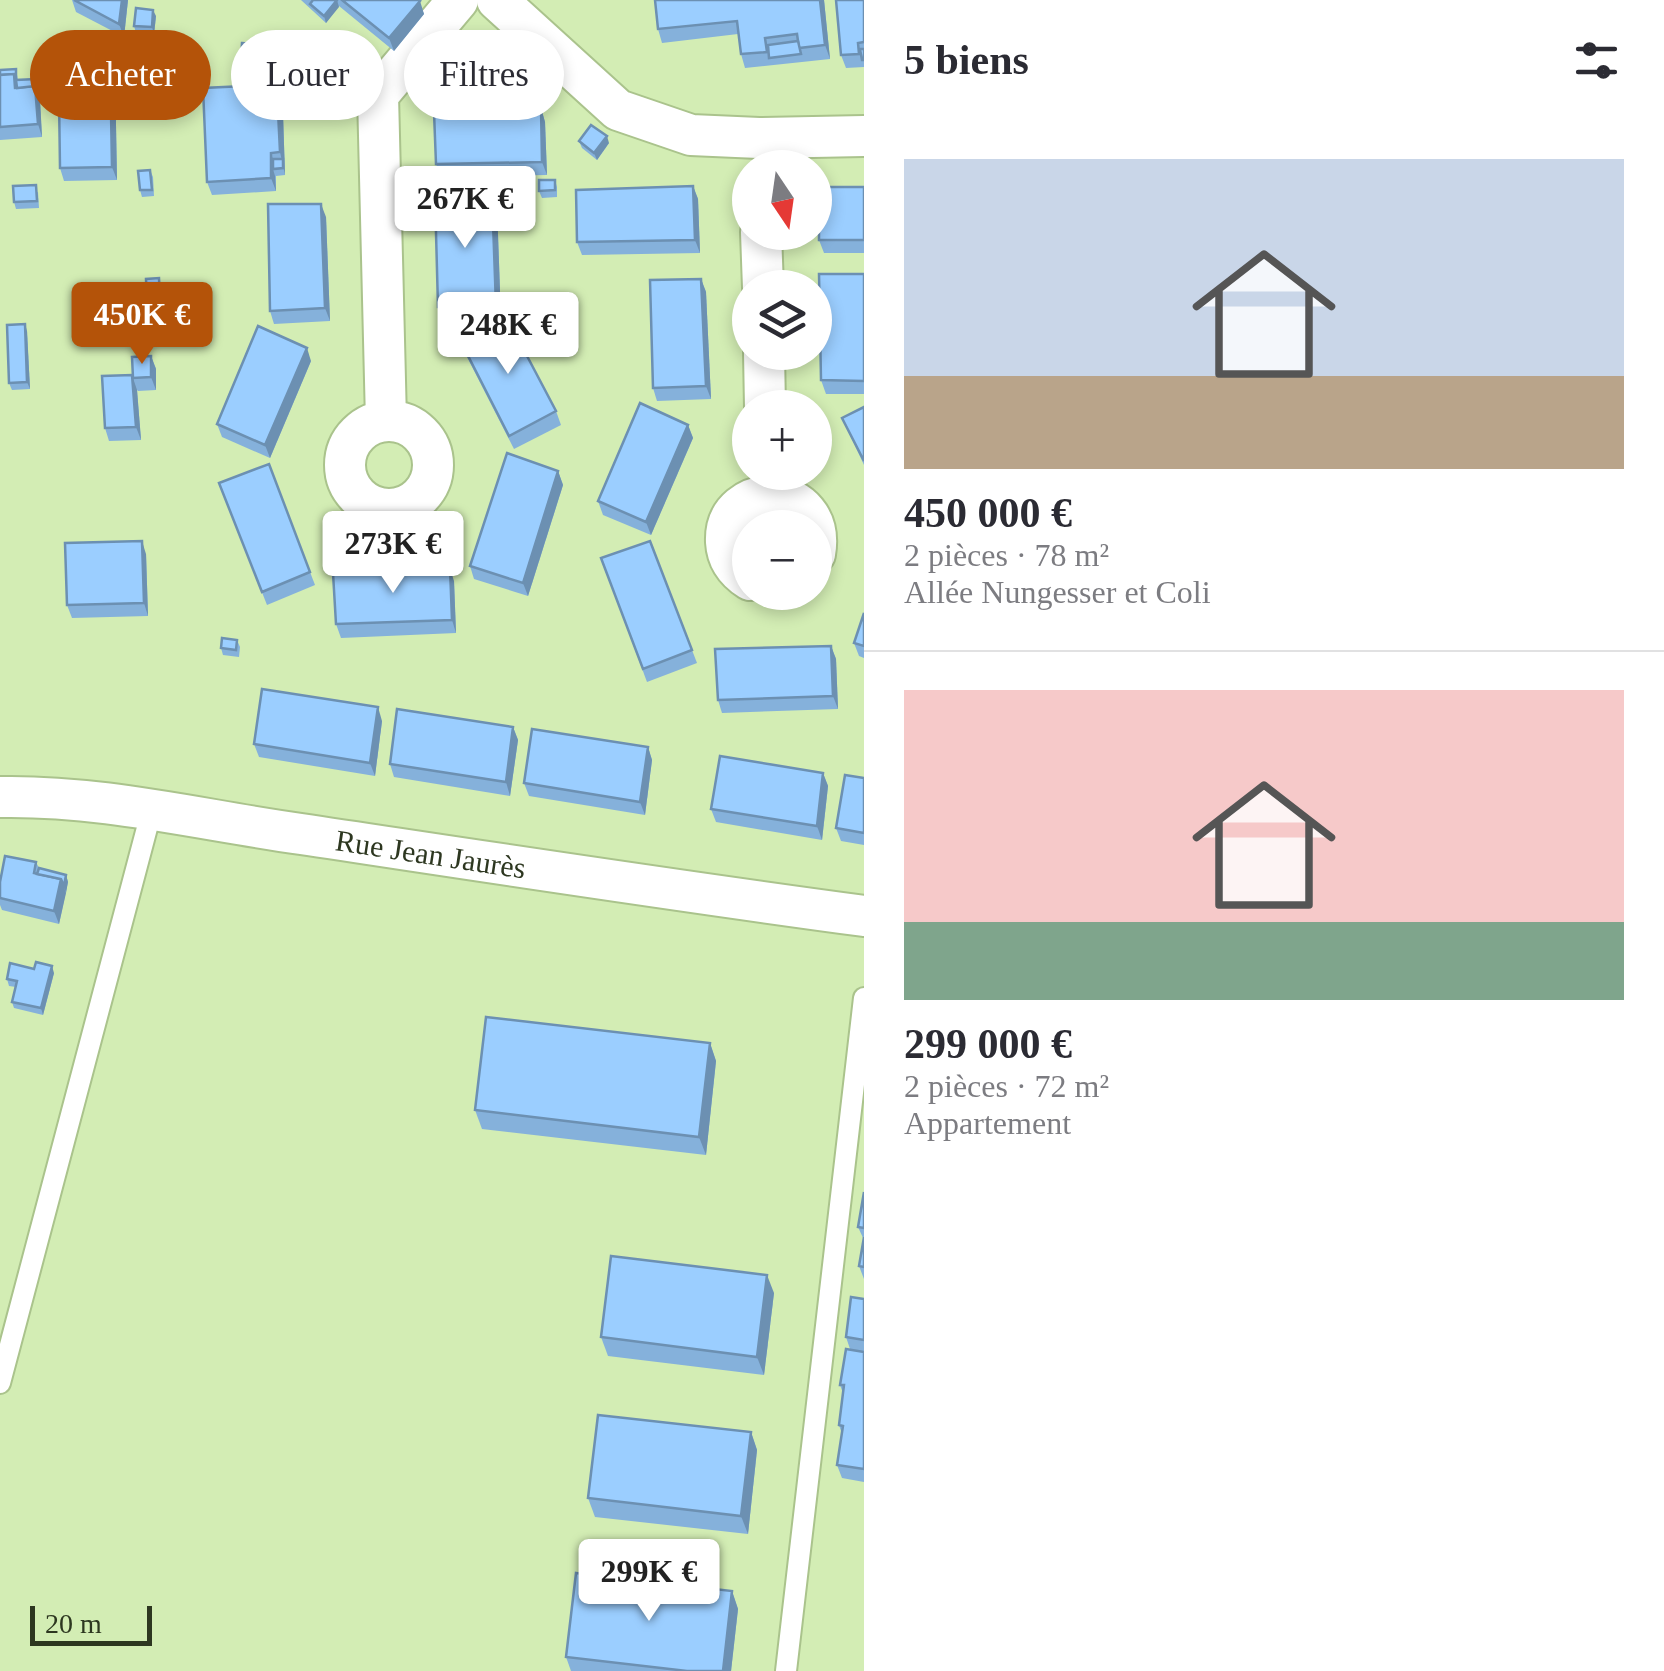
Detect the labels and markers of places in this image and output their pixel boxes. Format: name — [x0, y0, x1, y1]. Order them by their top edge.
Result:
pin: 267K € — [384, 166, 546, 251]
pin: 450K € — [61, 282, 223, 367]
pin: 248K € — [427, 292, 589, 377]
pin: 273K € — [312, 511, 474, 596]
pin: 299K € — [568, 1539, 730, 1624]

